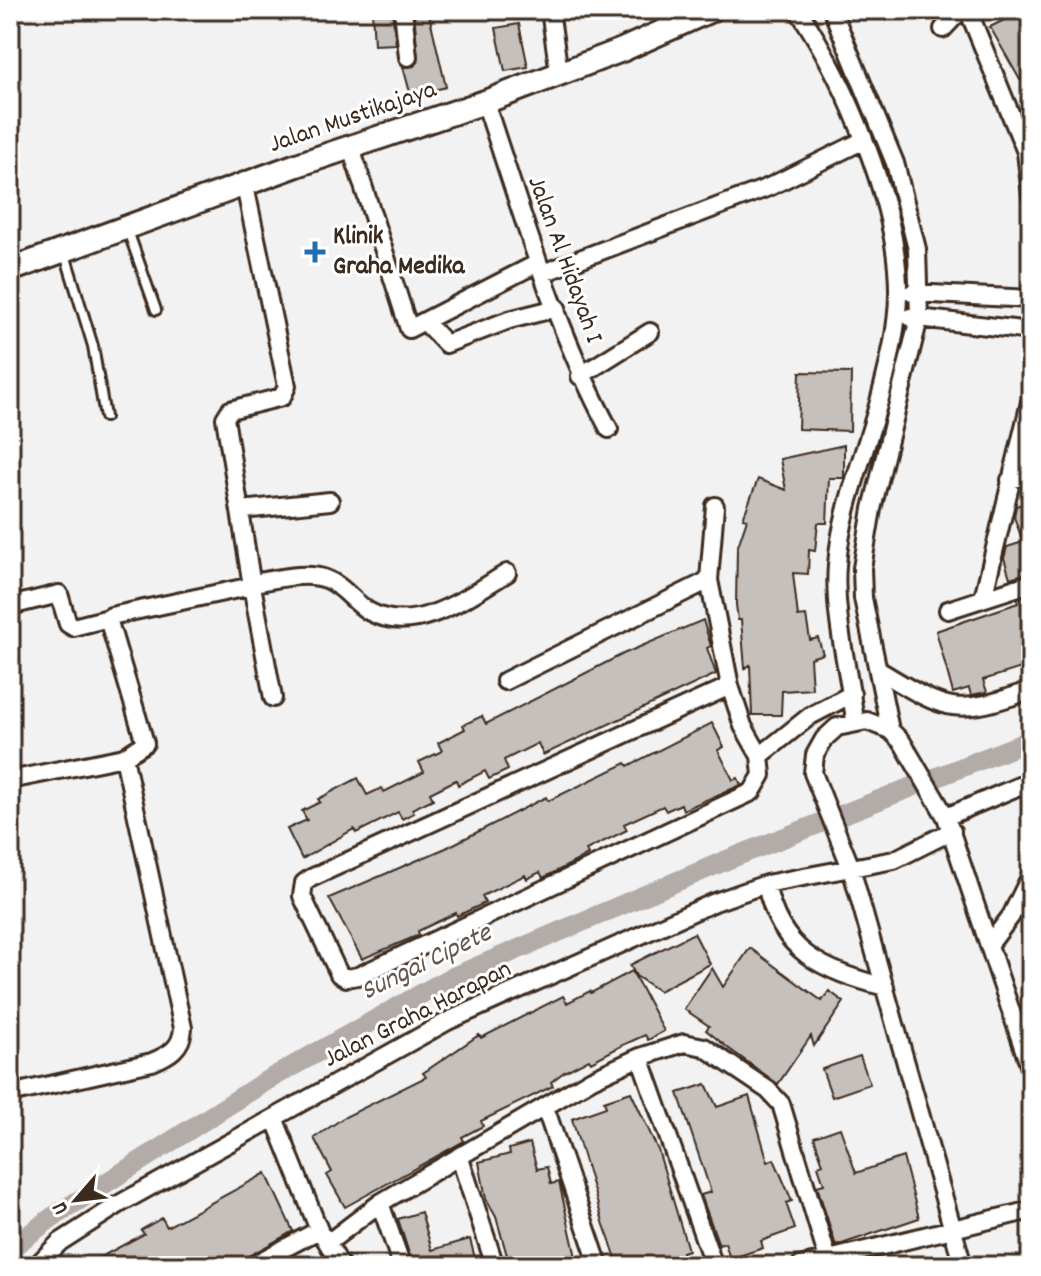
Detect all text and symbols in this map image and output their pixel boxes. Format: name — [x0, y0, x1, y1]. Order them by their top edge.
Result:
street label: Jalan Mustikajaya — [265, 72, 442, 164]
street label: Jalan Al Hidayah I — [517, 171, 611, 349]
place label: Klinik Graha Medika — [333, 219, 465, 286]
marker: Klinik Graha Medika — [304, 241, 326, 263]
water label: Sungai Cipete — [355, 914, 501, 1013]
street label: Jalan Graha Harapan — [318, 952, 518, 1078]
north arrow — [36, 1160, 116, 1240]
text: U — [45, 1196, 78, 1220]

